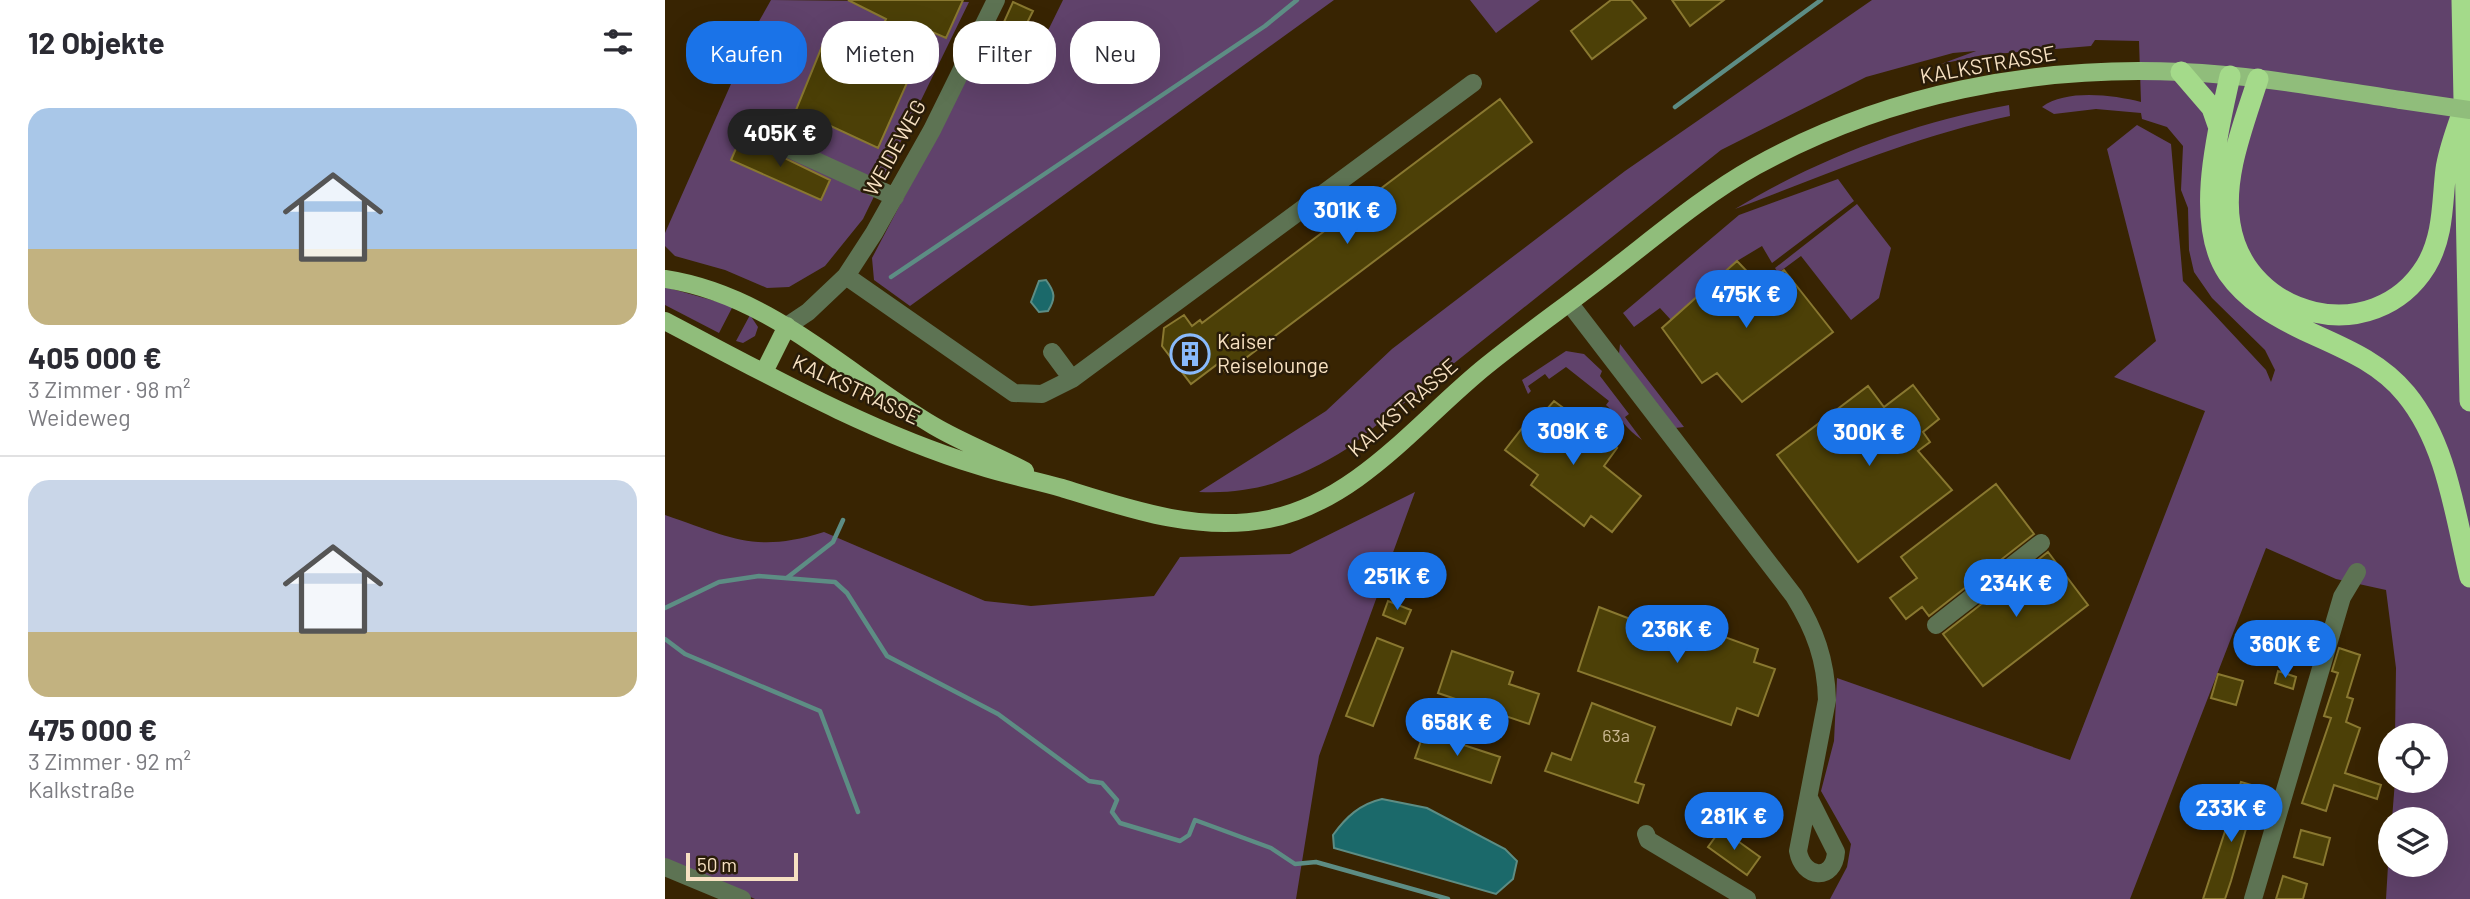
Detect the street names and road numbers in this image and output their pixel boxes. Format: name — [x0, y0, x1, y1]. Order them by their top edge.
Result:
street label: KALKSTRASSE — [1918, 39, 2058, 88]
street label: WEIDEWEG — [857, 95, 930, 200]
street label: KALKSTRASSE — [789, 348, 924, 429]
street label: KALKSTRASSE — [1342, 352, 1462, 461]

